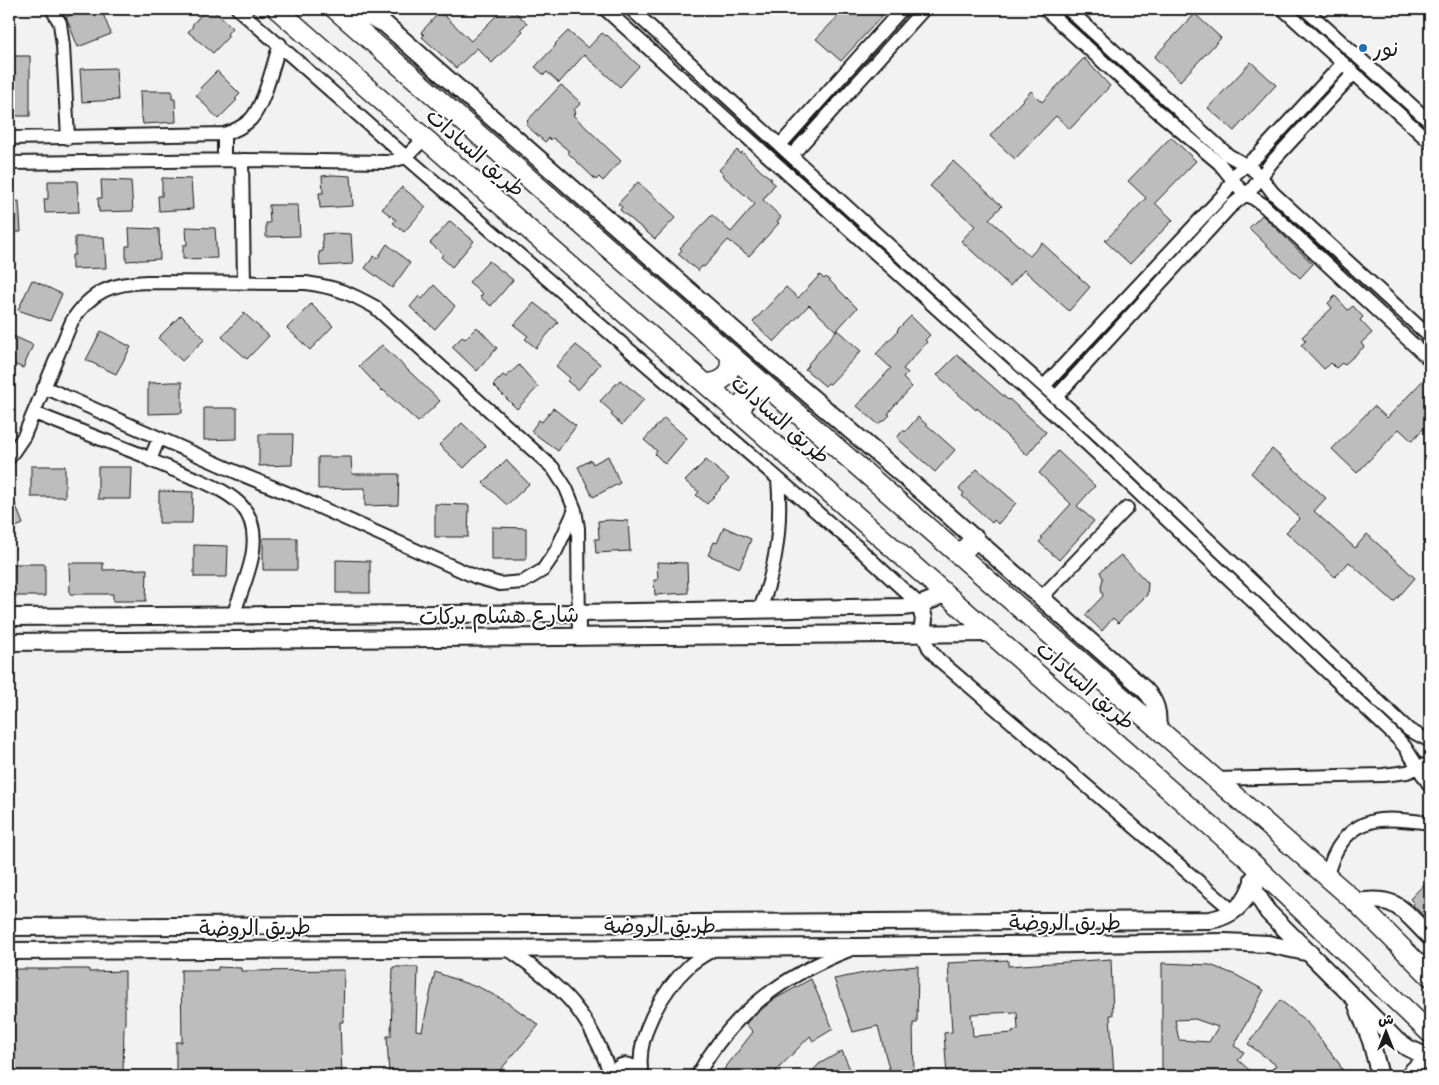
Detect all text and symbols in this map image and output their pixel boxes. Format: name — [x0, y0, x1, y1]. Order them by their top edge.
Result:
place label: نور — [1372, 35, 1399, 67]
marker: نور — [1357, 42, 1369, 54]
street label: طريق السادات — [417, 102, 531, 207]
street label: طريق السادات — [722, 369, 836, 474]
street label: شارع هشام بركات — [419, 601, 579, 635]
street label: طريق السادات — [1027, 635, 1141, 740]
street label: طريق الروضة — [1009, 909, 1121, 941]
street label: طريق الروضة — [604, 912, 716, 944]
street label: طريق الروضة — [199, 913, 311, 947]
north arrow — [1362, 1008, 1412, 1058]
text: ش — [1378, 1010, 1394, 1031]

